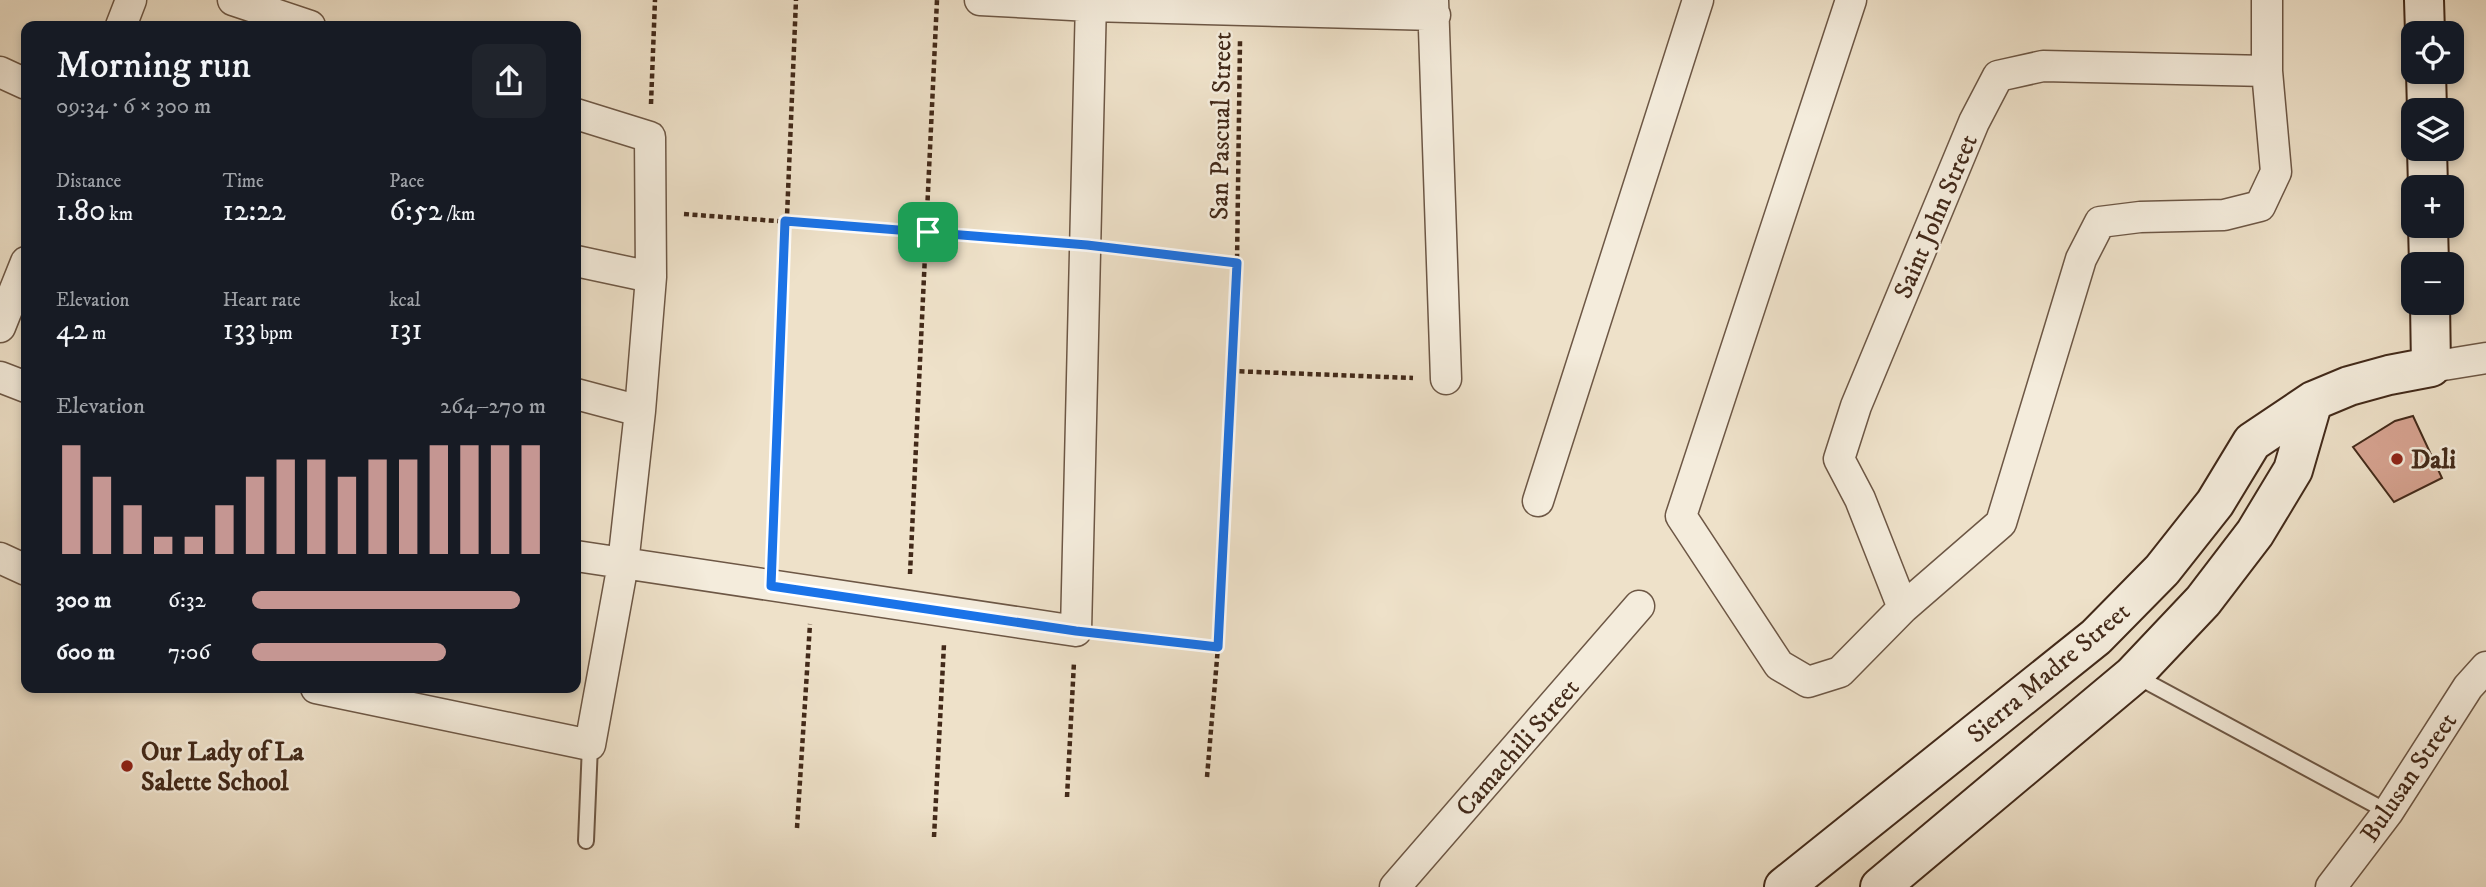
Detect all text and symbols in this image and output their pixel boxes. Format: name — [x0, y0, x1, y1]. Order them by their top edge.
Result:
map controls — [2401, 21, 2464, 315]
button: locate — [2401, 21, 2464, 84]
street label: San Pascual Street — [1203, 32, 1240, 220]
text: Morning run — [56, 42, 251, 90]
button: share — [472, 44, 546, 118]
text: 09:34 · 6 × 300 m — [56, 92, 211, 121]
button: layers — [2401, 98, 2464, 161]
street label: Saint John Street — [1887, 129, 1986, 304]
text: Distance — [56, 170, 121, 193]
text: Time — [223, 170, 264, 193]
text: Pace — [389, 170, 424, 193]
button: + — [2401, 175, 2464, 238]
text: 1.80 — [56, 193, 105, 230]
text: 12:22 — [223, 193, 286, 230]
text: 6:52 — [389, 193, 442, 230]
pin — [898, 202, 958, 262]
text: km — [105, 203, 133, 226]
text: /km — [442, 203, 475, 226]
icon: arrive — [909, 213, 947, 251]
button: − — [2401, 252, 2464, 315]
text: Elevation — [56, 289, 130, 312]
text: Heart rate — [223, 289, 301, 312]
text: kcal — [389, 289, 421, 312]
text: 42 — [56, 312, 88, 349]
text: 133 — [223, 312, 256, 349]
text: 131 — [389, 312, 423, 349]
text: m — [88, 322, 106, 345]
text: bpm — [256, 322, 293, 345]
text: Elevation — [56, 392, 145, 421]
text: 264–270 m — [440, 392, 546, 421]
place label: Dali — [2411, 444, 2456, 477]
marker: Dali — [2389, 451, 2405, 467]
text: 300 m — [56, 586, 112, 615]
text: 6:32 — [168, 586, 206, 615]
street label: Sierra Madre Street — [1961, 595, 2137, 751]
text: 600 m — [56, 638, 115, 667]
text: 7:06 — [168, 638, 210, 667]
street label: Camachili Street — [1449, 672, 1587, 824]
street label: Bulusan Street — [2354, 707, 2465, 849]
place label: Our Lady of La Salette School — [141, 736, 305, 799]
marker: Our Lady of La Salette School — [119, 758, 135, 774]

